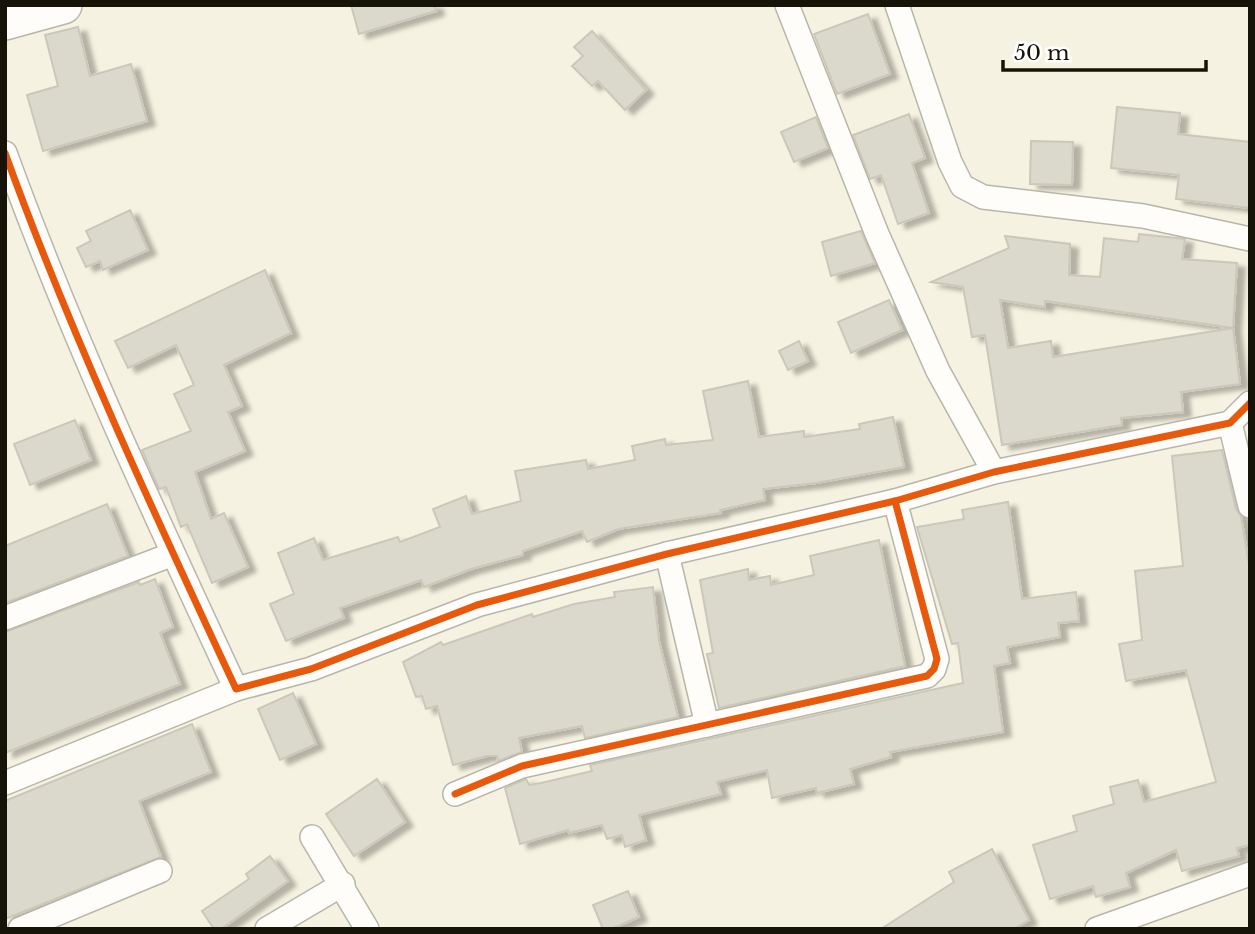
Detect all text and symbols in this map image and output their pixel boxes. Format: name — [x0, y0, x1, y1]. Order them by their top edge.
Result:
scale bar — [1003, 28, 1206, 72]
text: 50 m — [1014, 40, 1070, 66]

